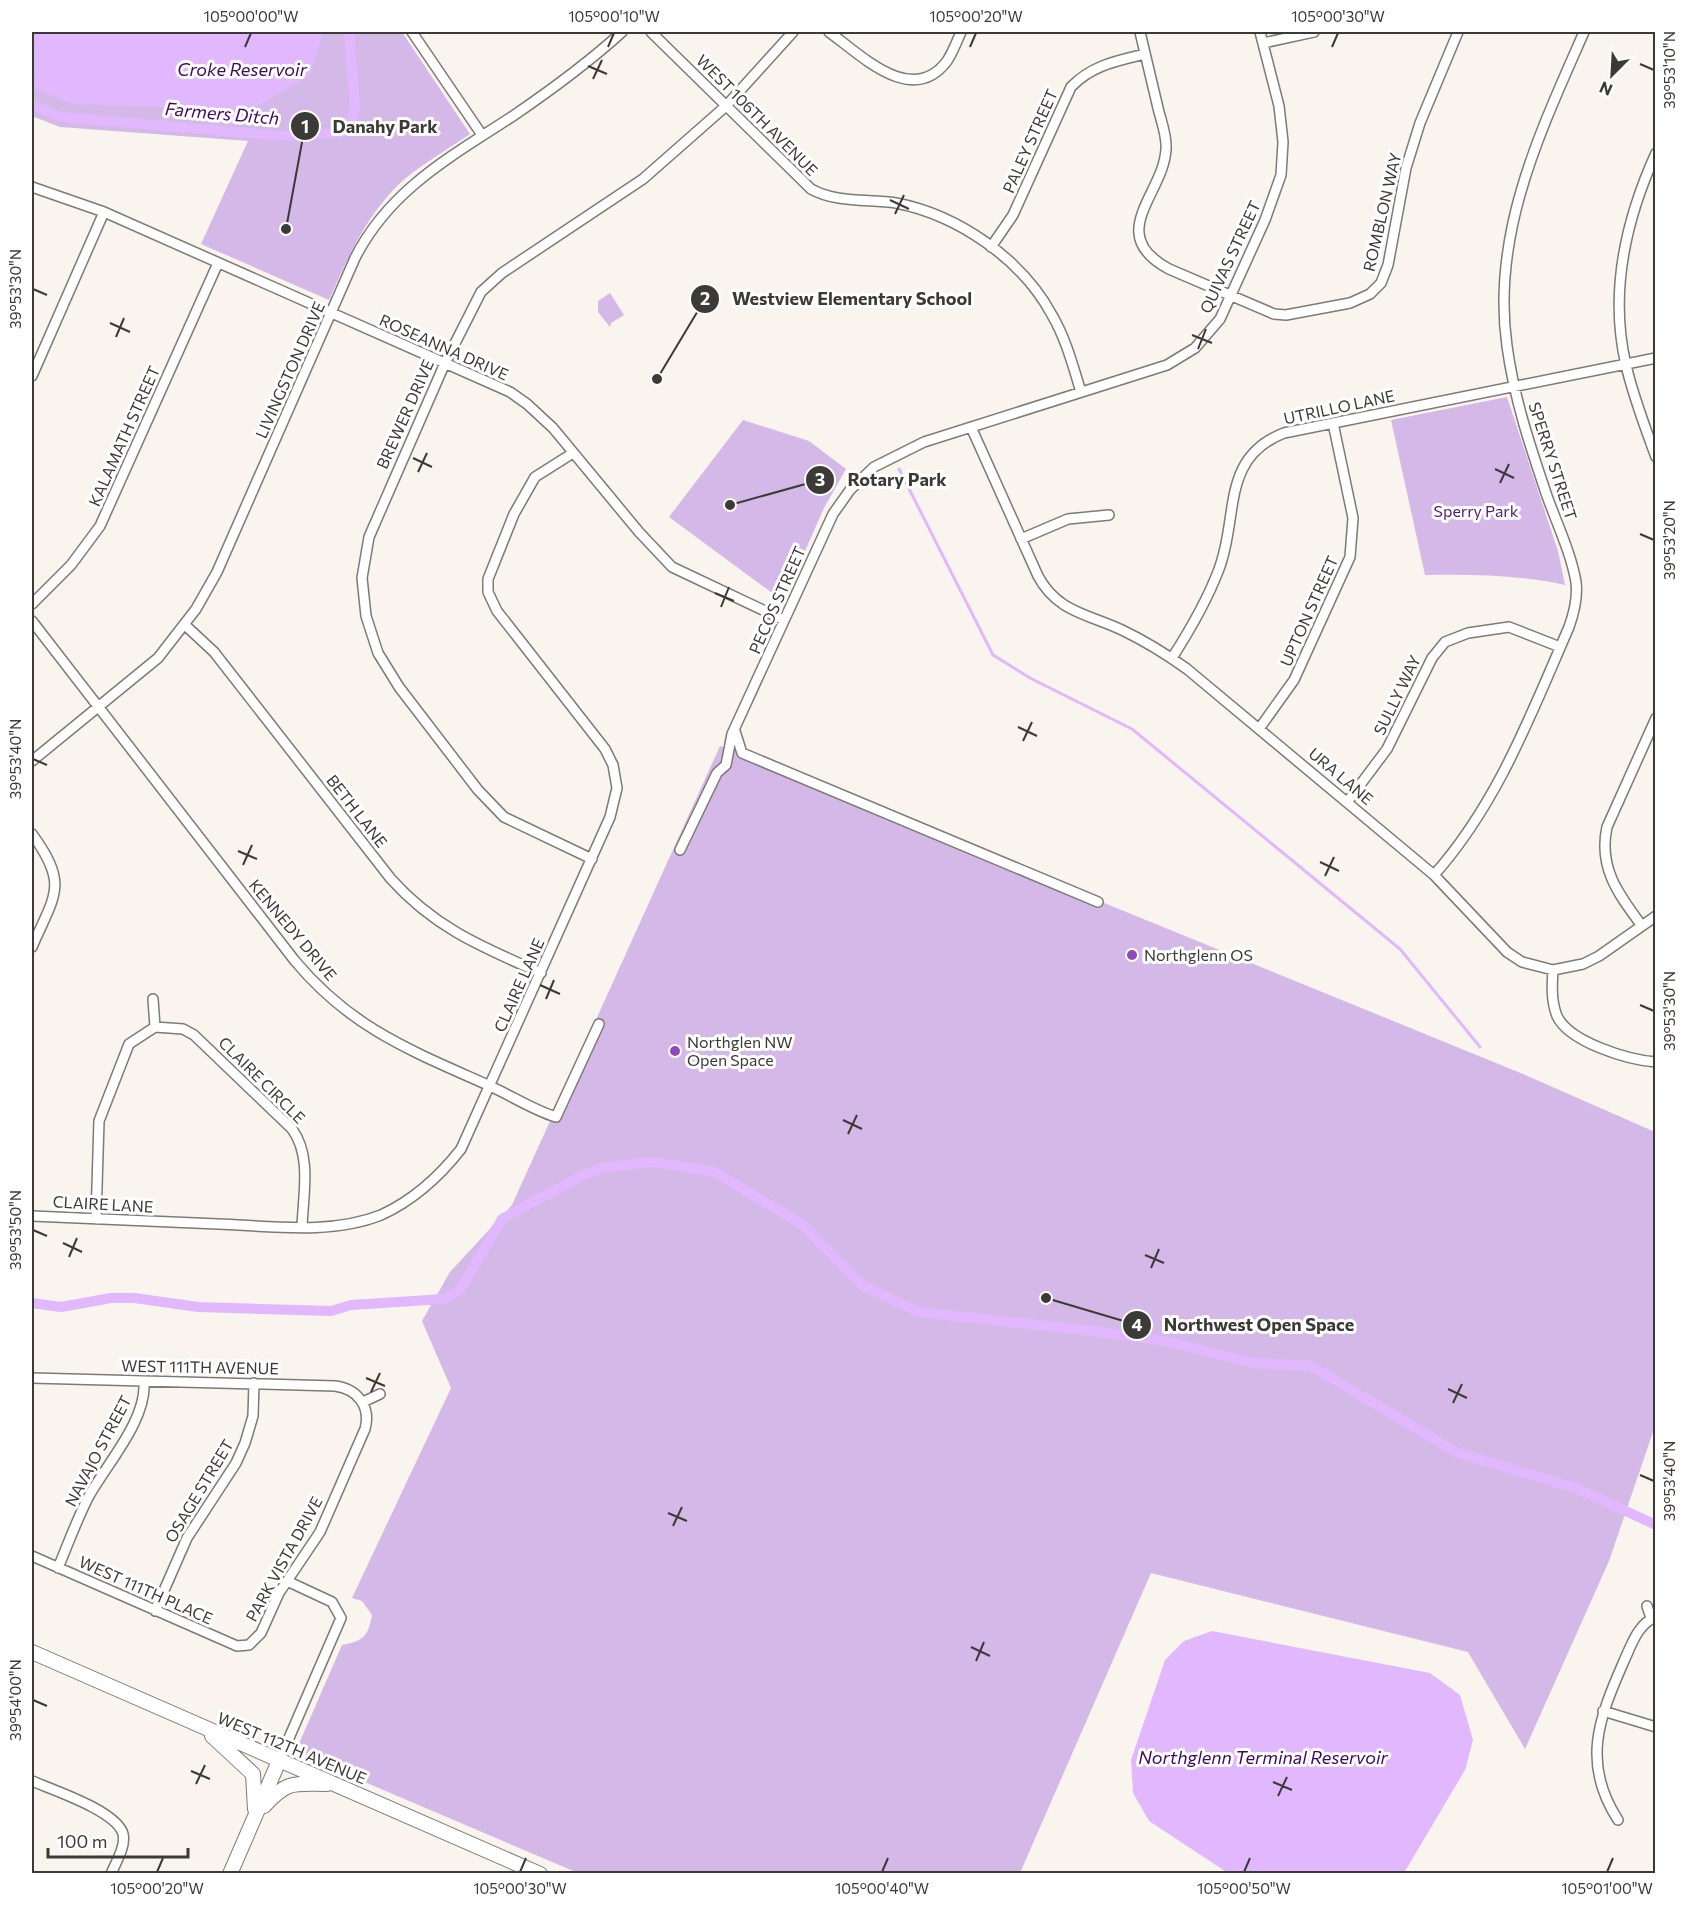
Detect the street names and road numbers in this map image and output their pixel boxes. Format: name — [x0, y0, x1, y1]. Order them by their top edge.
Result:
street label: WEST 106TH AVENUE — [693, 50, 822, 179]
street label: PALEY STREET — [998, 86, 1061, 196]
street label: ROMBLON WAY — [1359, 150, 1405, 273]
street label: QUIVAS STREET — [1195, 198, 1264, 316]
street label: LIVINGSTON DRIVE — [251, 299, 328, 441]
street label: ROSEANNA DRIVE — [377, 310, 512, 384]
street label: BREWER DRIVE — [372, 356, 437, 471]
street label: KALAMATH STREET — [84, 363, 163, 509]
street label: UTRILLO LANE — [1282, 385, 1396, 428]
street label: SPERRY STREET — [1525, 399, 1581, 522]
street label: PECOS STREET — [744, 543, 809, 656]
street label: UPTON STREET — [1276, 553, 1341, 669]
street label: SULLY WAY — [1369, 651, 1424, 738]
street label: URA LANE — [1305, 743, 1377, 808]
street label: BETH LANE — [323, 771, 392, 851]
street label: KENNEDY DRIVE — [246, 875, 341, 984]
street label: CLAIRE LANE — [489, 935, 548, 1035]
street label: CLAIRE CIRCLE — [215, 1032, 310, 1127]
street label: CLAIRE LANE — [52, 1191, 154, 1216]
street label: WEST 111TH AVENUE — [121, 1356, 279, 1377]
street label: NAVAJO STREET — [60, 1392, 135, 1510]
street label: OSAGE STREET — [160, 1436, 237, 1546]
street label: PARK VISTA DRIVE — [241, 1493, 326, 1625]
street label: WEST 111TH PLACE — [76, 1552, 216, 1628]
street label: WEST 112TH AVENUE — [215, 1708, 369, 1788]

